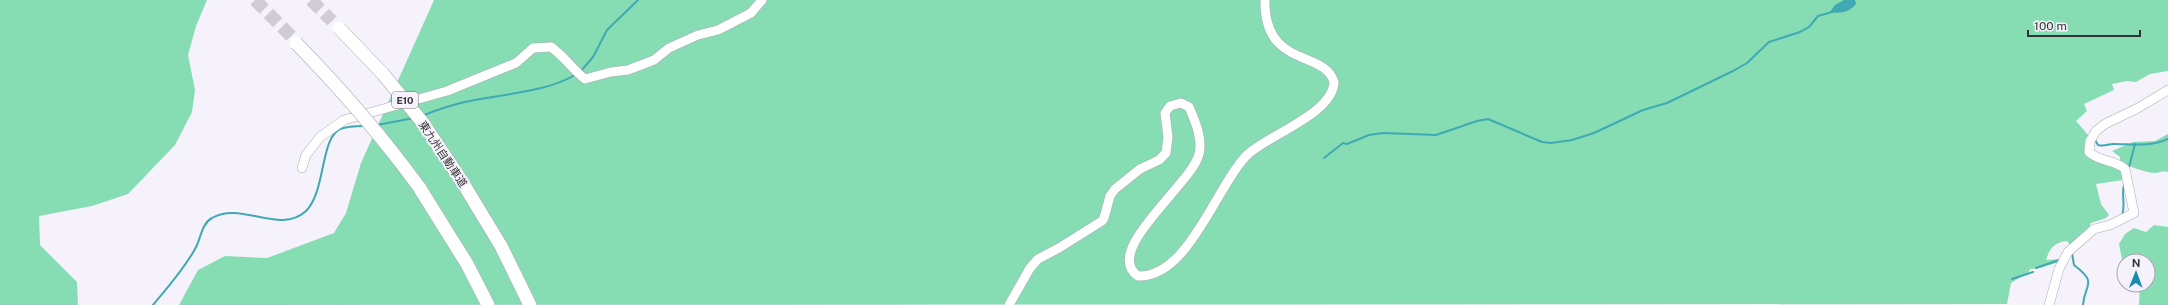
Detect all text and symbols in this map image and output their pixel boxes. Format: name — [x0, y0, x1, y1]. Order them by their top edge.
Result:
scale bar — [2028, 12, 2140, 38]
text: 100 m — [2034, 19, 2067, 33]
road number: E10 — [392, 92, 418, 108]
street label: 東九州自動車道 — [416, 119, 470, 189]
north arrow — [2116, 253, 2156, 293]
text: N — [2132, 257, 2141, 269]

